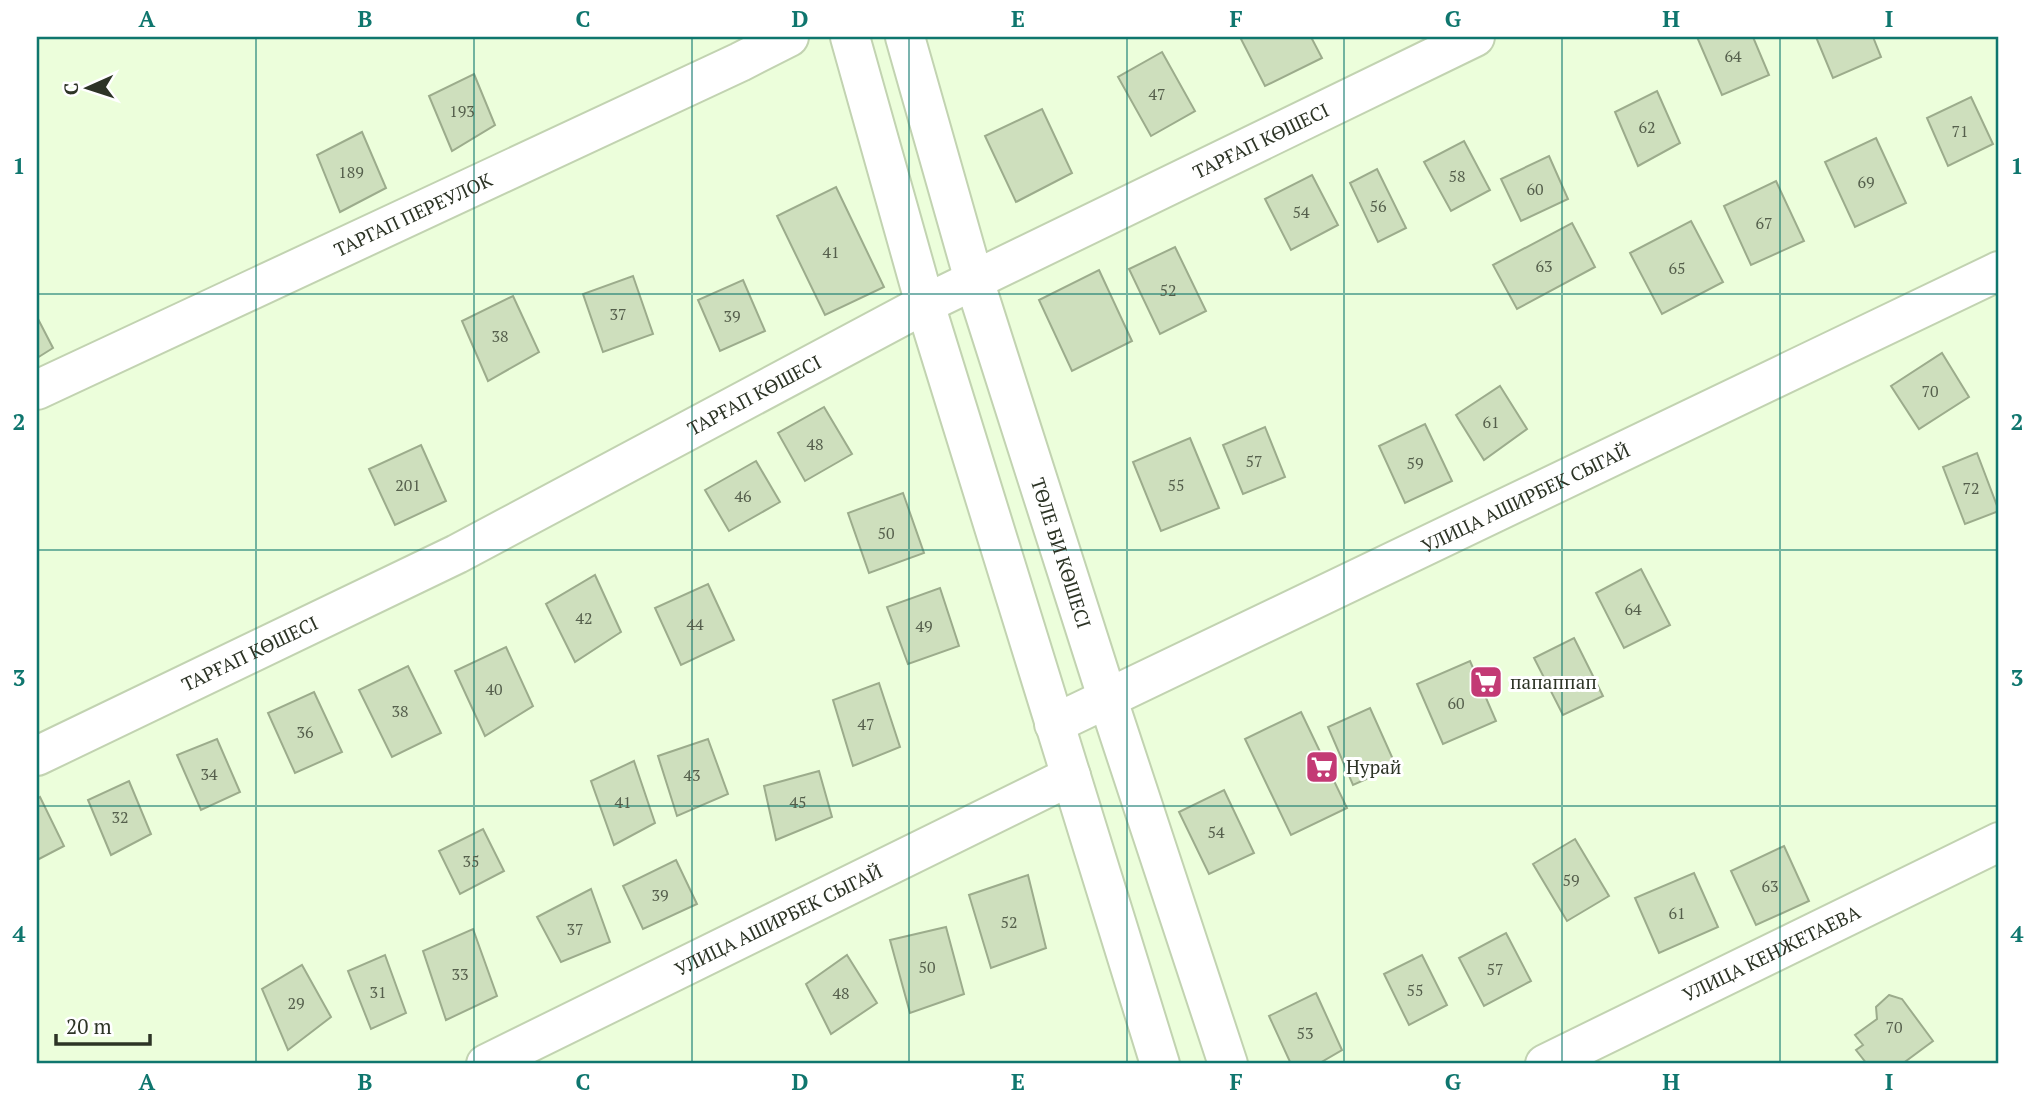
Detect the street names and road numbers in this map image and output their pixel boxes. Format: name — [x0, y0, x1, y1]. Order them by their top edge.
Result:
street label: ТАРҒАП КӨШЕСІ — [1189, 97, 1333, 184]
street label: ТАРГАП ПЕРЕУЛОК — [330, 166, 497, 262]
street label: ТАРҒАП КӨШЕСІ — [683, 349, 825, 441]
street label: УЛИЦА АШИРБЕК СЫГАЙ — [1417, 437, 1634, 558]
street label: ТӨЛЕ БИ КӨШЕСІ — [1026, 474, 1097, 631]
street label: ТАРҒАП КӨШЕСІ — [177, 610, 322, 697]
street label: УЛИЦА АШИРБЕК СЫГАЙ — [670, 858, 886, 981]
street label: УЛИЦА КЕНЖЕТАЕВА — [1678, 899, 1864, 1007]

